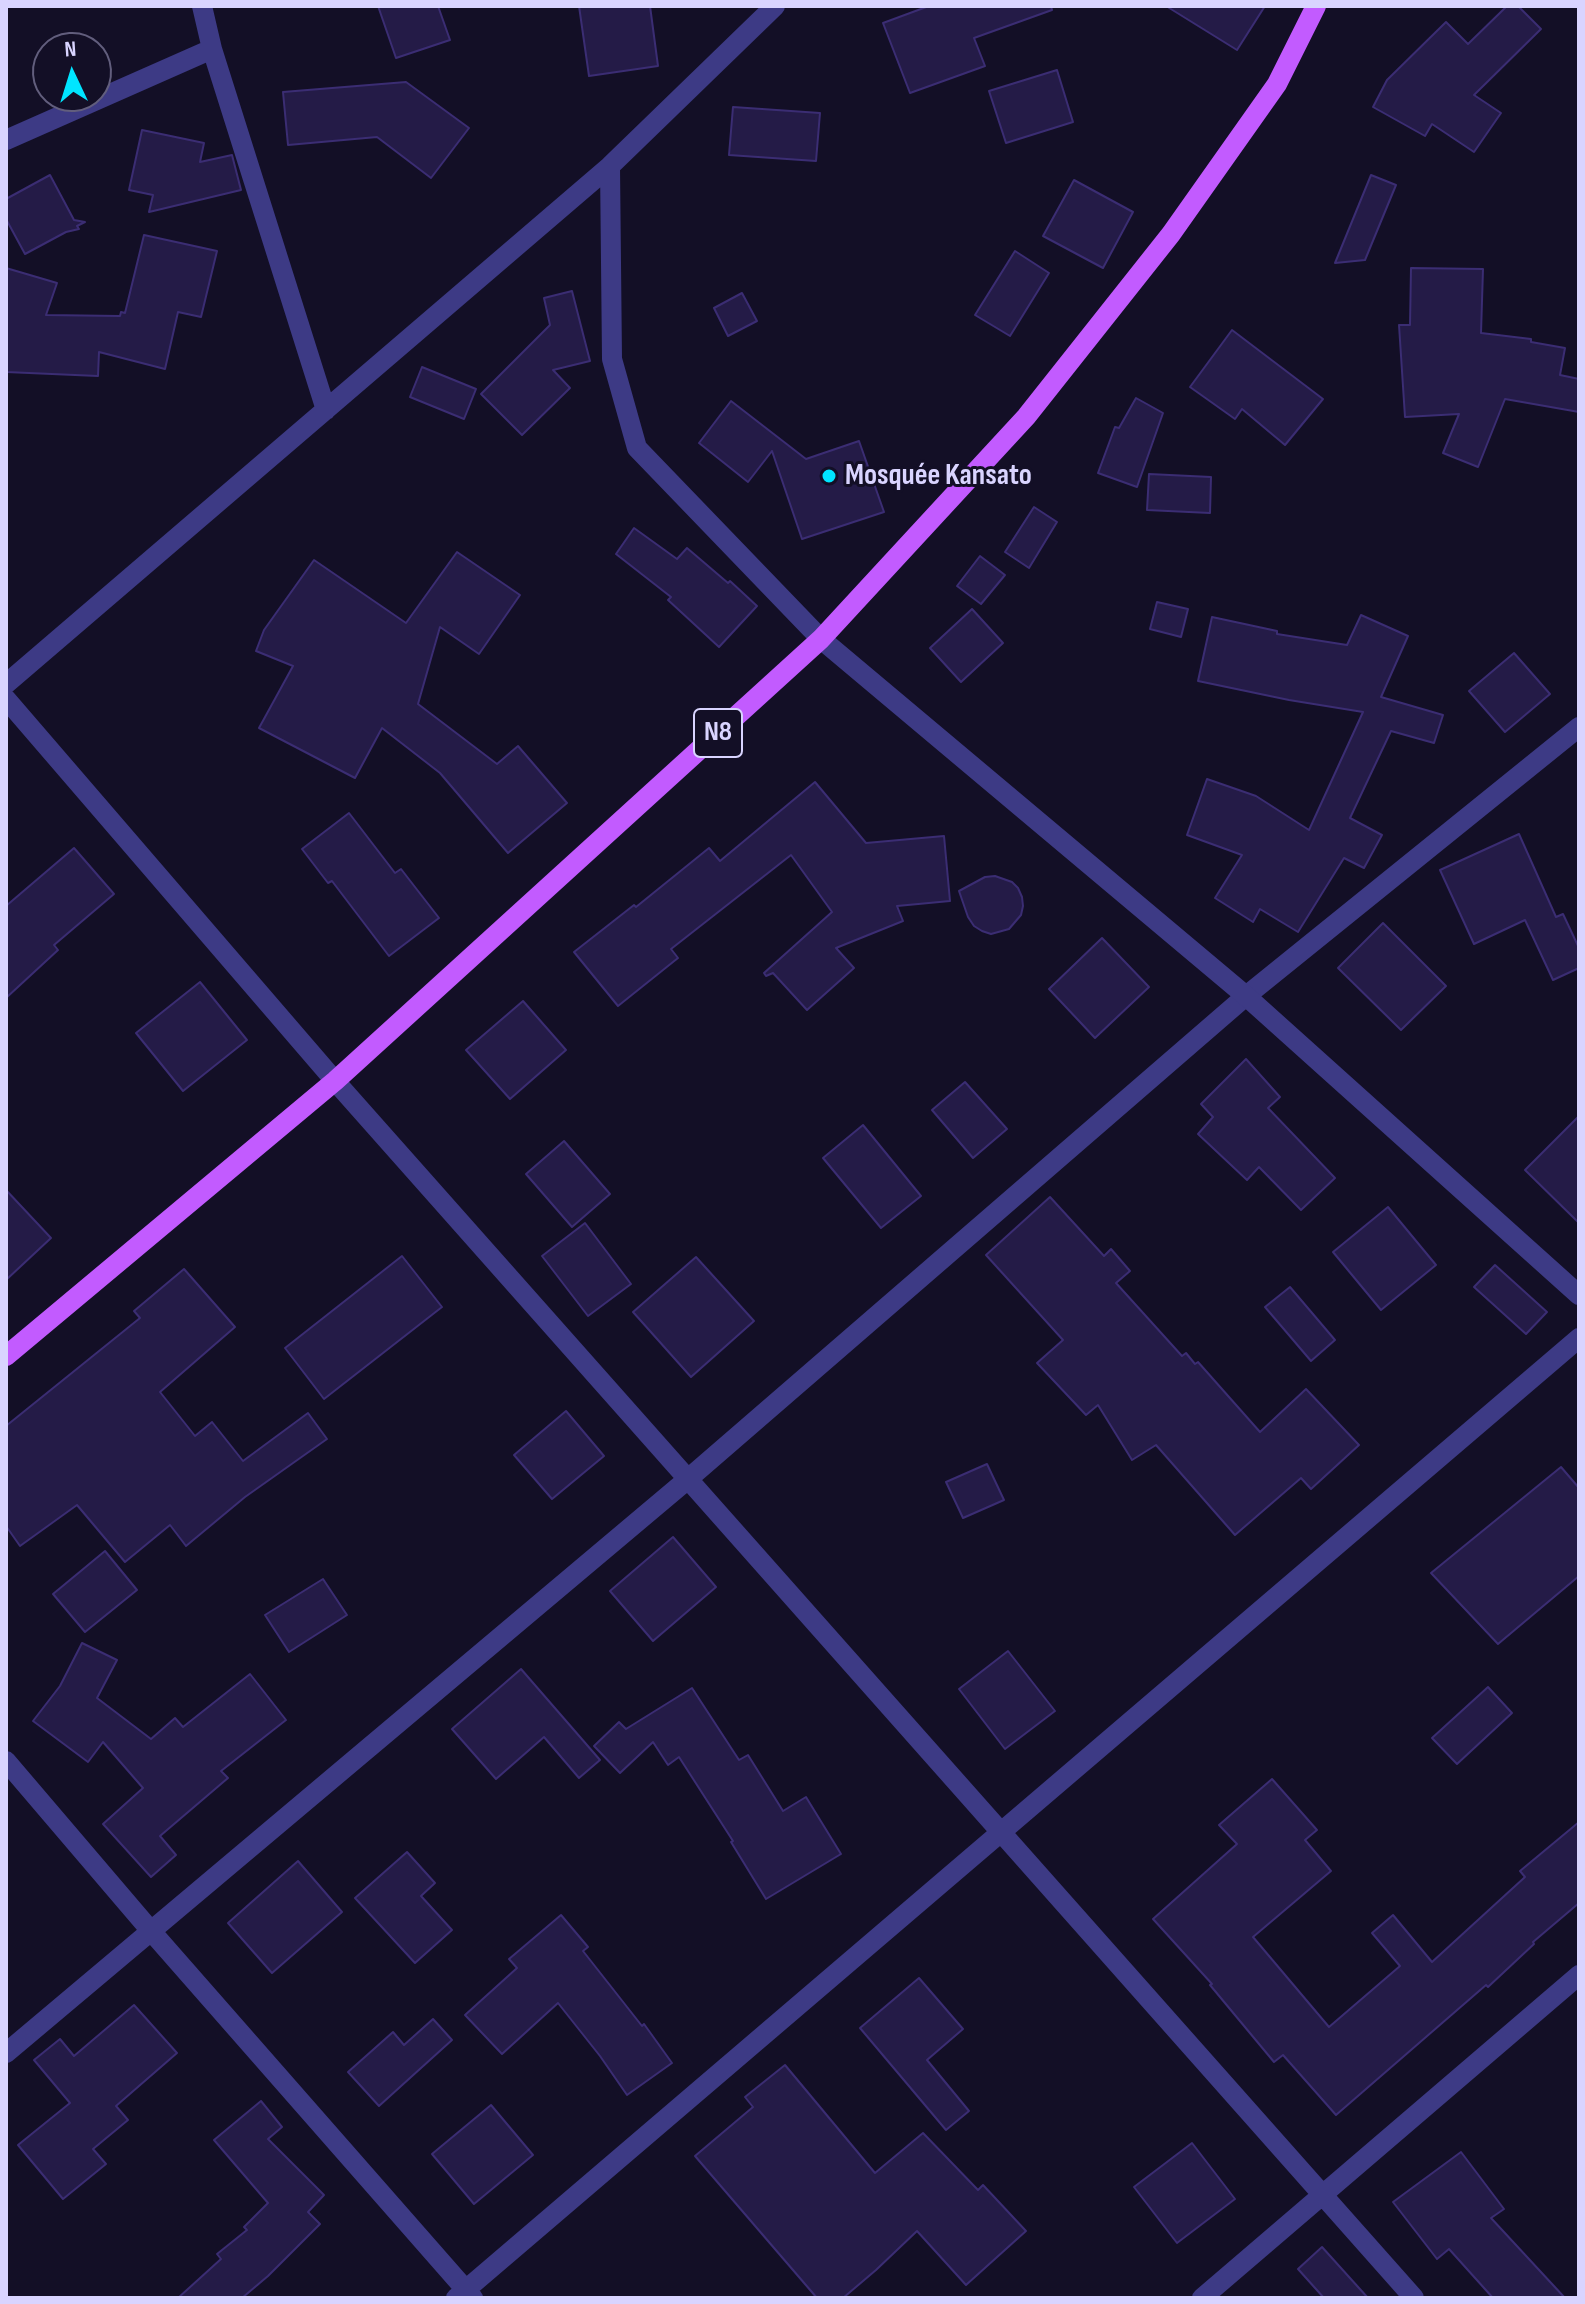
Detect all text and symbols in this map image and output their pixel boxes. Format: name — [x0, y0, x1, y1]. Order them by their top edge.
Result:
north arrow — [32, 32, 112, 112]
text: N — [64, 36, 77, 63]
place label: Mosquée Kansato — [845, 458, 1032, 494]
marker: Mosquée Kansato — [820, 467, 838, 485]
road number: N8 — [694, 709, 742, 757]

